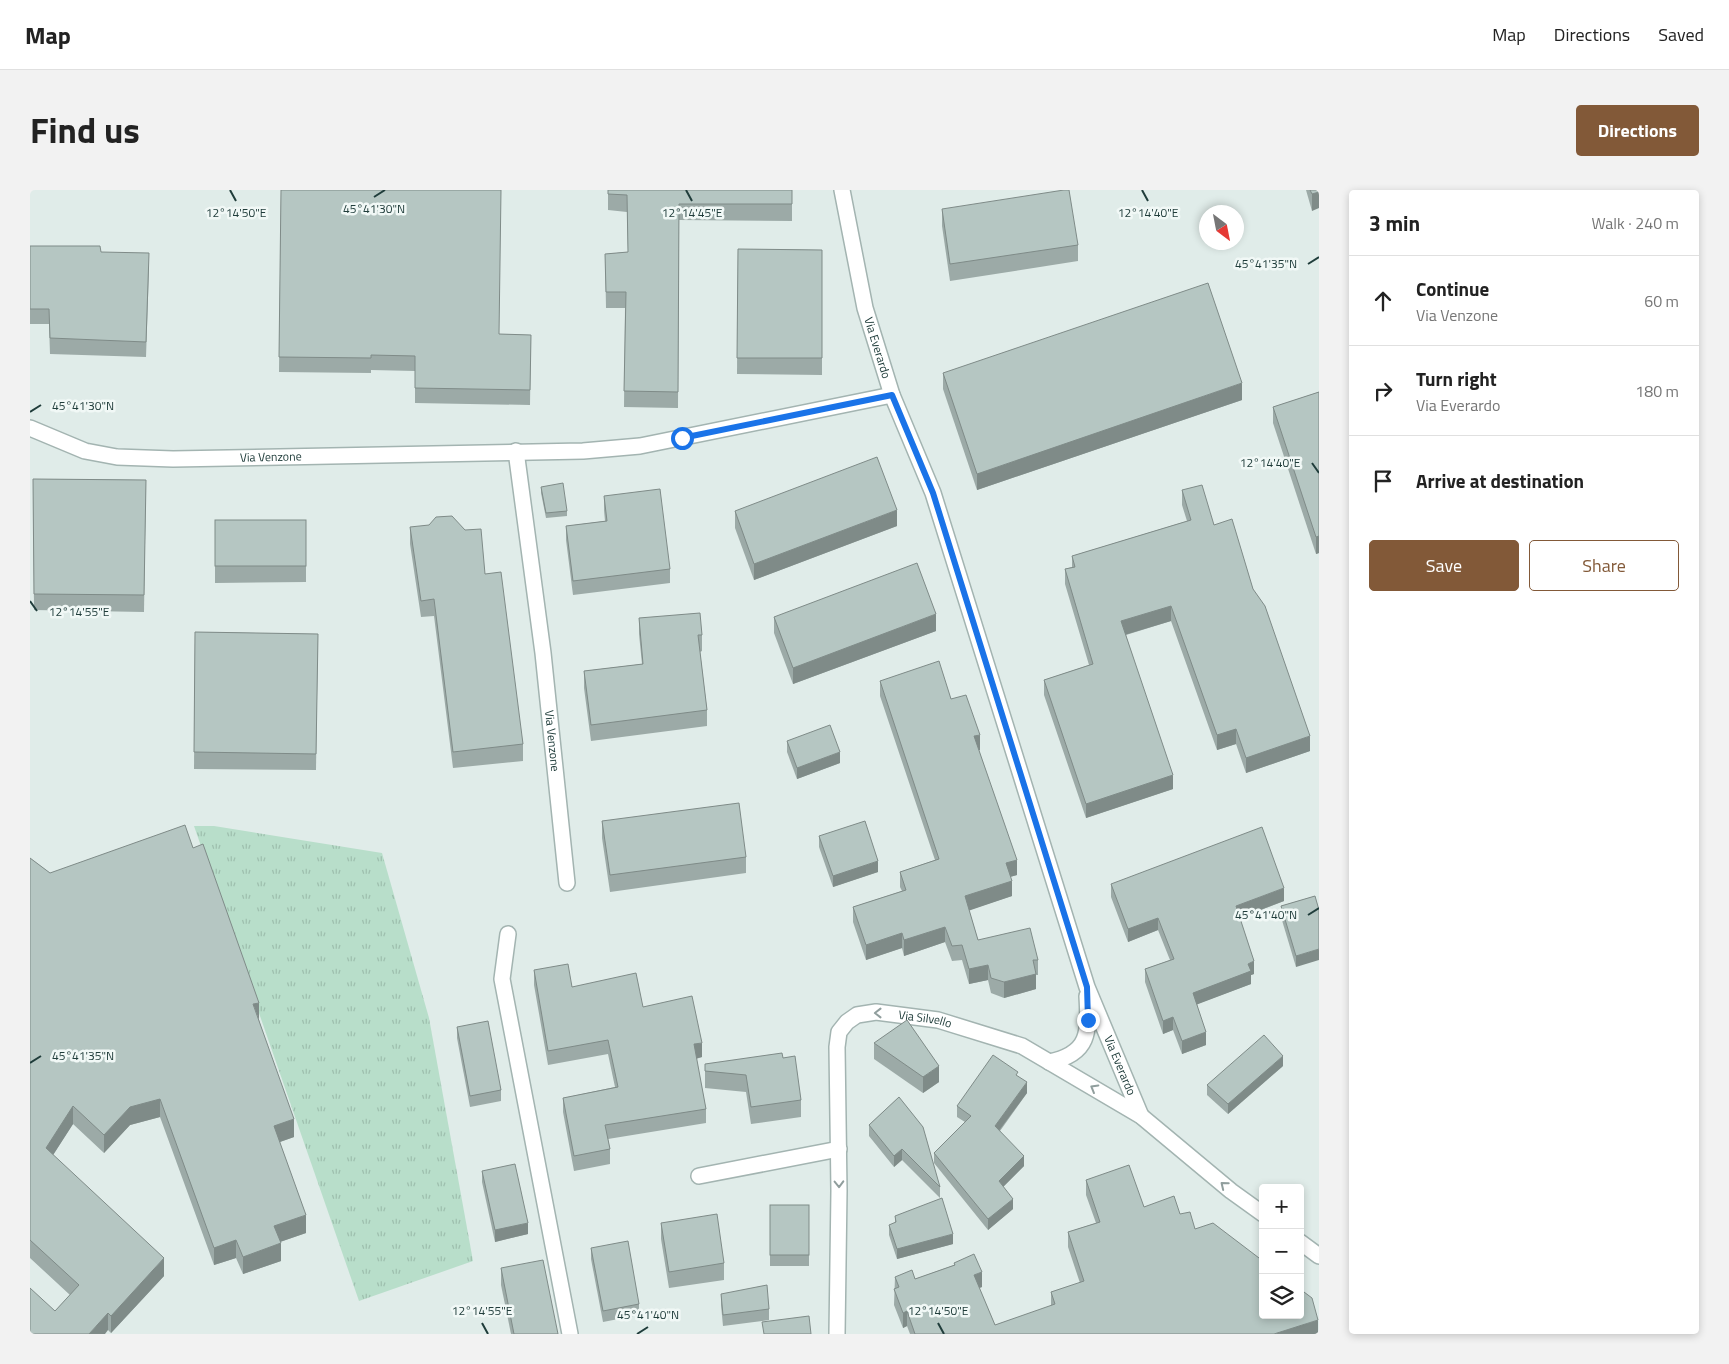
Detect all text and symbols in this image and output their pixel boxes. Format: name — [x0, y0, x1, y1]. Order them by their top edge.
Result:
text: Map — [25, 17, 71, 53]
text: Map — [1492, 21, 1526, 48]
text: Directions — [1554, 21, 1630, 48]
text: Saved — [1658, 21, 1704, 48]
text: Find us — [30, 103, 140, 157]
button: Directions — [1576, 105, 1699, 156]
text: 45°41'30"N — [343, 199, 405, 218]
text: 12°14'50"E — [206, 203, 267, 222]
text: 12°14'45"E — [662, 203, 723, 222]
text: 12°14'40"E — [1118, 203, 1179, 222]
north arrow — [1199, 205, 1244, 250]
text: 3 min — [1369, 207, 1420, 239]
text: Walk · 240 m — [1591, 211, 1679, 235]
text: 45°41'35"N — [1235, 254, 1297, 273]
text: Continue — [1416, 274, 1489, 303]
icon: ahead — [1369, 287, 1397, 315]
text: 60 m — [1644, 289, 1679, 313]
text: Via Venzone — [1416, 303, 1498, 327]
street label: Via Everardo — [859, 315, 896, 381]
text: Turn right — [1416, 364, 1497, 393]
icon: right — [1369, 377, 1397, 405]
text: 180 m — [1635, 379, 1679, 403]
text: Via Everardo — [1416, 393, 1500, 417]
text: 45°41'30"N — [52, 396, 114, 415]
route start — [671, 427, 694, 450]
street label: Via Venzone — [240, 446, 302, 467]
text: 12°14'40"E — [1240, 453, 1301, 472]
text: Arrive at destination — [1416, 466, 1584, 495]
icon: arrive — [1369, 467, 1397, 495]
button: Save — [1369, 540, 1519, 591]
button: Share — [1529, 540, 1679, 591]
text: 12°14'55"E — [49, 602, 110, 621]
street label: Via Venzone — [540, 709, 565, 772]
text: 45°41'40"N — [1235, 905, 1297, 924]
street label: Via Silvello — [897, 1005, 954, 1033]
one-way arrow — [873, 1008, 881, 1018]
route end — [1077, 1009, 1100, 1032]
street label: Via Everardo — [1099, 1032, 1141, 1098]
text: 45°41'35"N — [52, 1046, 114, 1065]
one-way arrow — [1090, 1085, 1099, 1095]
one-way arrow — [834, 1180, 844, 1188]
one-way arrow — [1221, 1183, 1230, 1191]
map controls — [1259, 1184, 1304, 1319]
button: + — [1259, 1184, 1304, 1229]
button: − — [1259, 1229, 1304, 1274]
button: layers — [1259, 1274, 1304, 1319]
text: 12°14'55"E — [452, 1301, 513, 1320]
text: 12°14'50"E — [908, 1301, 969, 1320]
text: 45°41'40"N — [617, 1305, 679, 1324]

